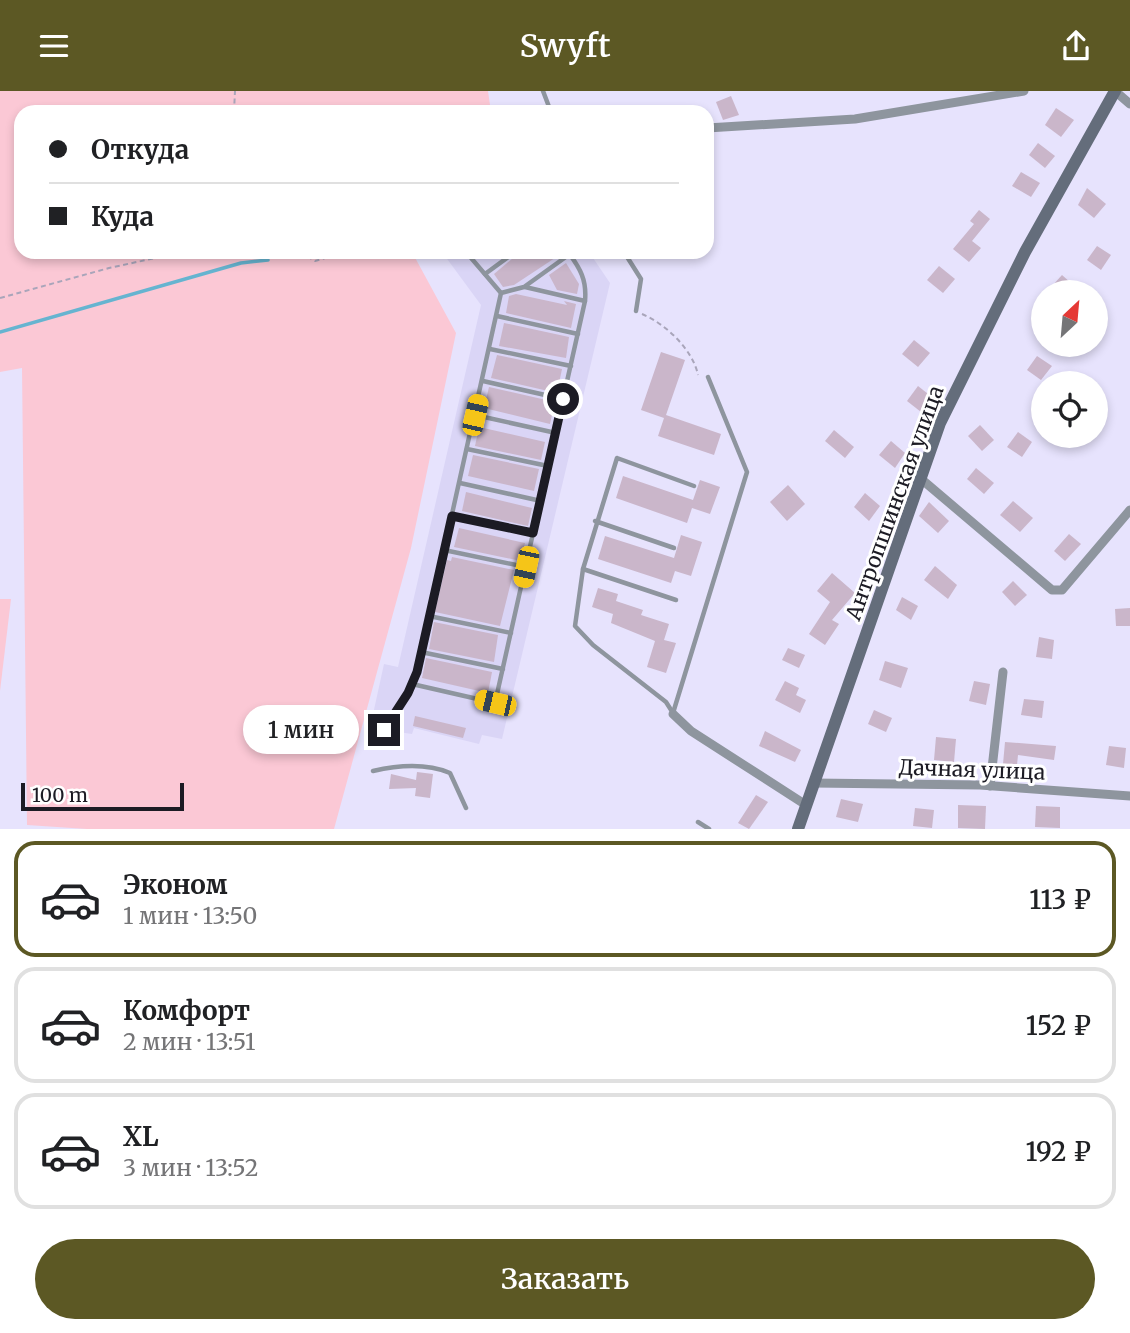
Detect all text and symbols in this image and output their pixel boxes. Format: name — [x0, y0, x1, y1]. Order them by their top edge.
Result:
text: Swyft — [519, 26, 611, 66]
icon: menu — [35, 27, 73, 65]
icon: share — [1057, 27, 1095, 65]
text: Откуда — [91, 133, 189, 166]
text: Куда — [91, 200, 154, 233]
north arrow — [1031, 280, 1108, 357]
map controls — [1031, 280, 1108, 448]
button: locate — [1031, 371, 1108, 448]
street label: Антропшинская улица — [839, 382, 950, 625]
route start — [547, 383, 579, 415]
car — [461, 392, 490, 438]
car — [512, 544, 541, 590]
car — [473, 688, 518, 718]
callout: 1 мин — [244, 705, 360, 755]
route end — [368, 714, 400, 746]
text: 1 мин — [268, 715, 334, 744]
street label: Дачная улица — [898, 753, 1046, 786]
scale bar — [21, 780, 184, 812]
text: 100 m — [32, 783, 88, 807]
icon: car — [39, 868, 102, 931]
text: Эконом — [123, 868, 228, 901]
text: 113 ₽ — [1029, 883, 1091, 916]
text: 1 мин · 13:50 — [123, 901, 257, 930]
icon: car — [39, 994, 102, 1057]
text: Комфорт — [123, 994, 250, 1027]
text: 152 ₽ — [1026, 1009, 1091, 1042]
text: 2 мин · 13:51 — [123, 1027, 255, 1056]
icon: car — [39, 1120, 102, 1183]
text: XL — [123, 1120, 159, 1153]
text: 192 ₽ — [1025, 1135, 1091, 1168]
text: 3 мин · 13:52 — [123, 1153, 258, 1182]
button: Заказать — [35, 1239, 1095, 1319]

